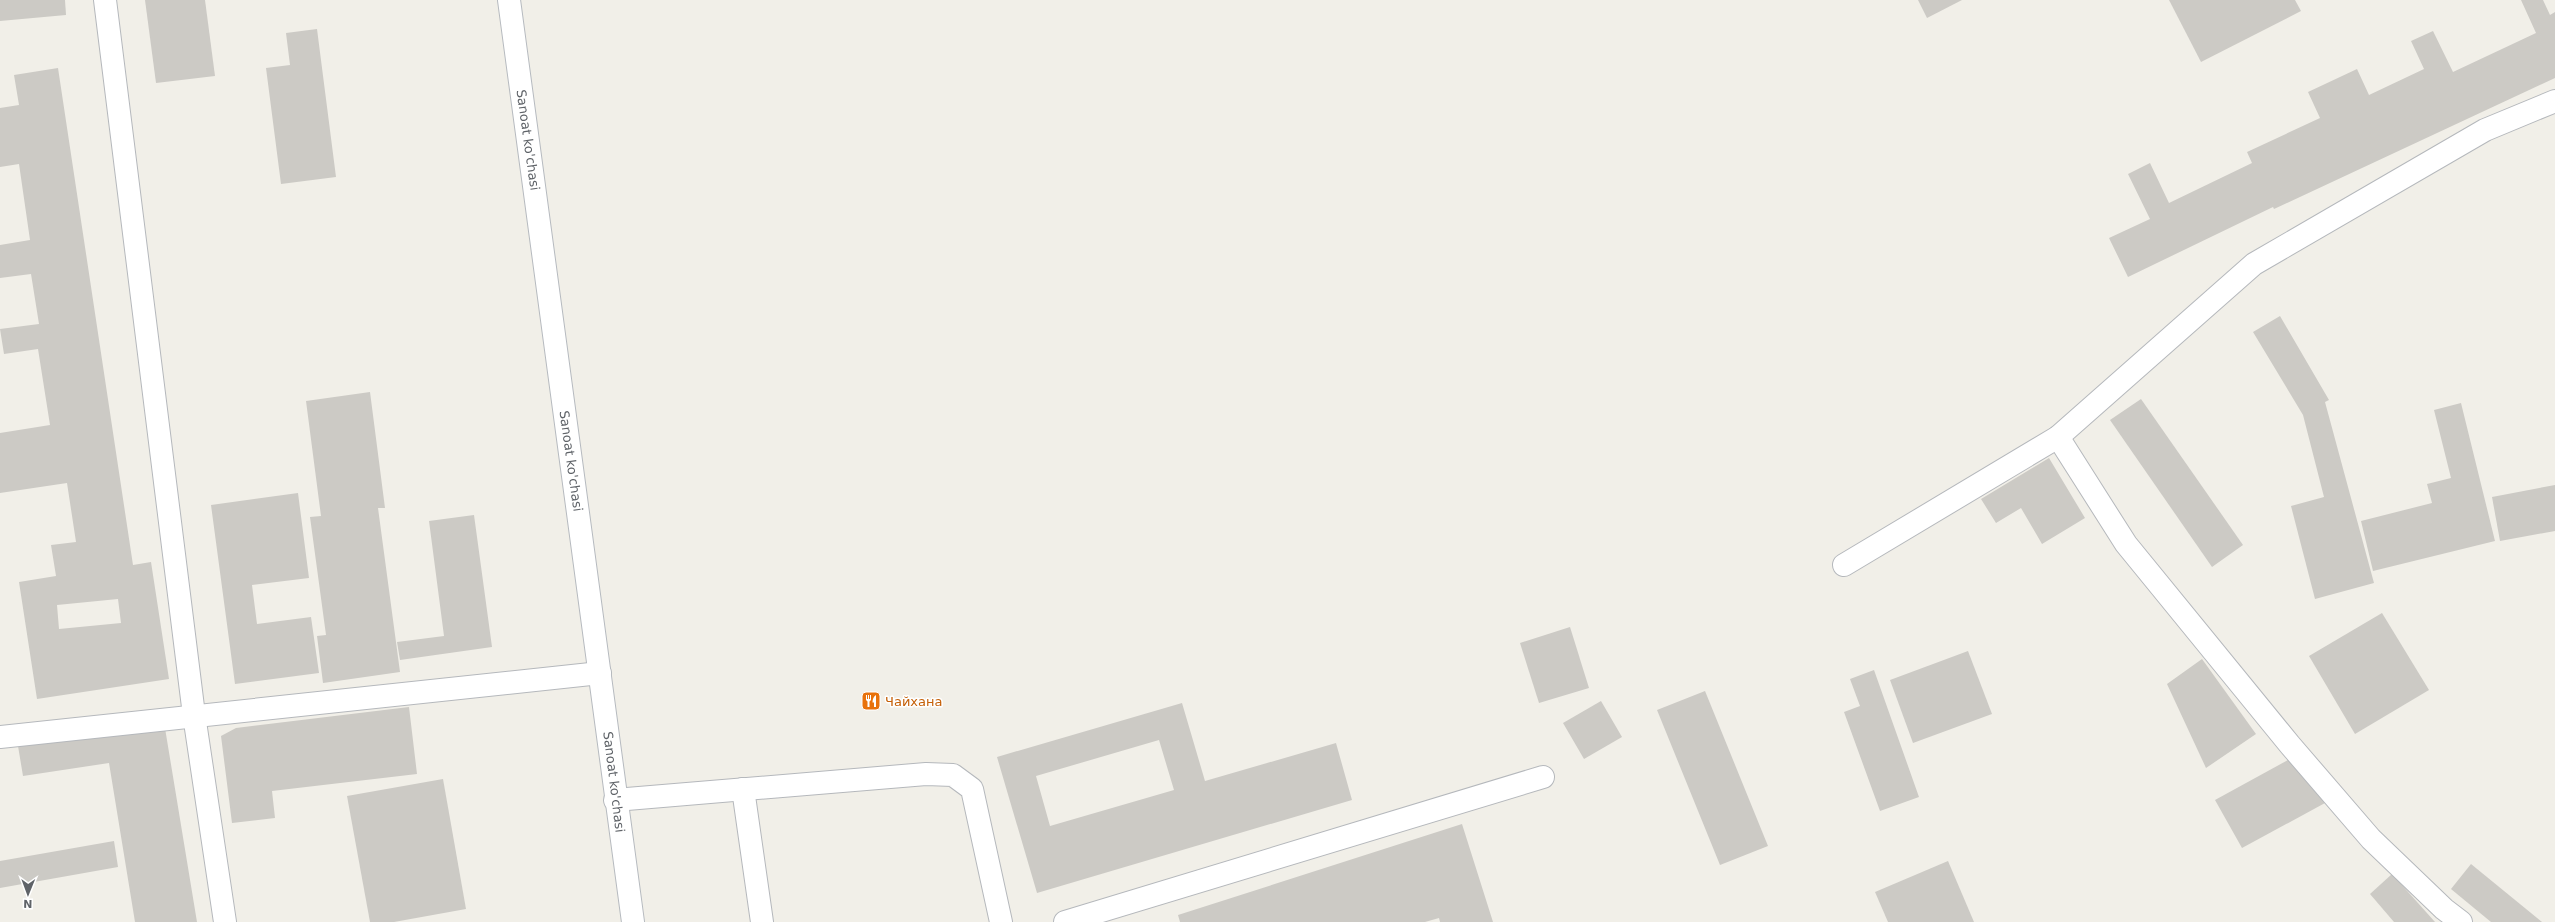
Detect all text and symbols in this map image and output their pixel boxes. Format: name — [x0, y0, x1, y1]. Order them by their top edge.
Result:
street label: Sanoat ko'chasi — [513, 88, 543, 192]
street label: Sanoat ko'chasi — [556, 409, 586, 513]
restaurant icon: Чайхана — [860, 690, 882, 712]
place label: Чайхана — [885, 694, 942, 709]
street label: Sanoat ko'chasi — [600, 730, 628, 834]
north arrow — [8, 874, 48, 914]
text: N — [23, 897, 33, 910]

